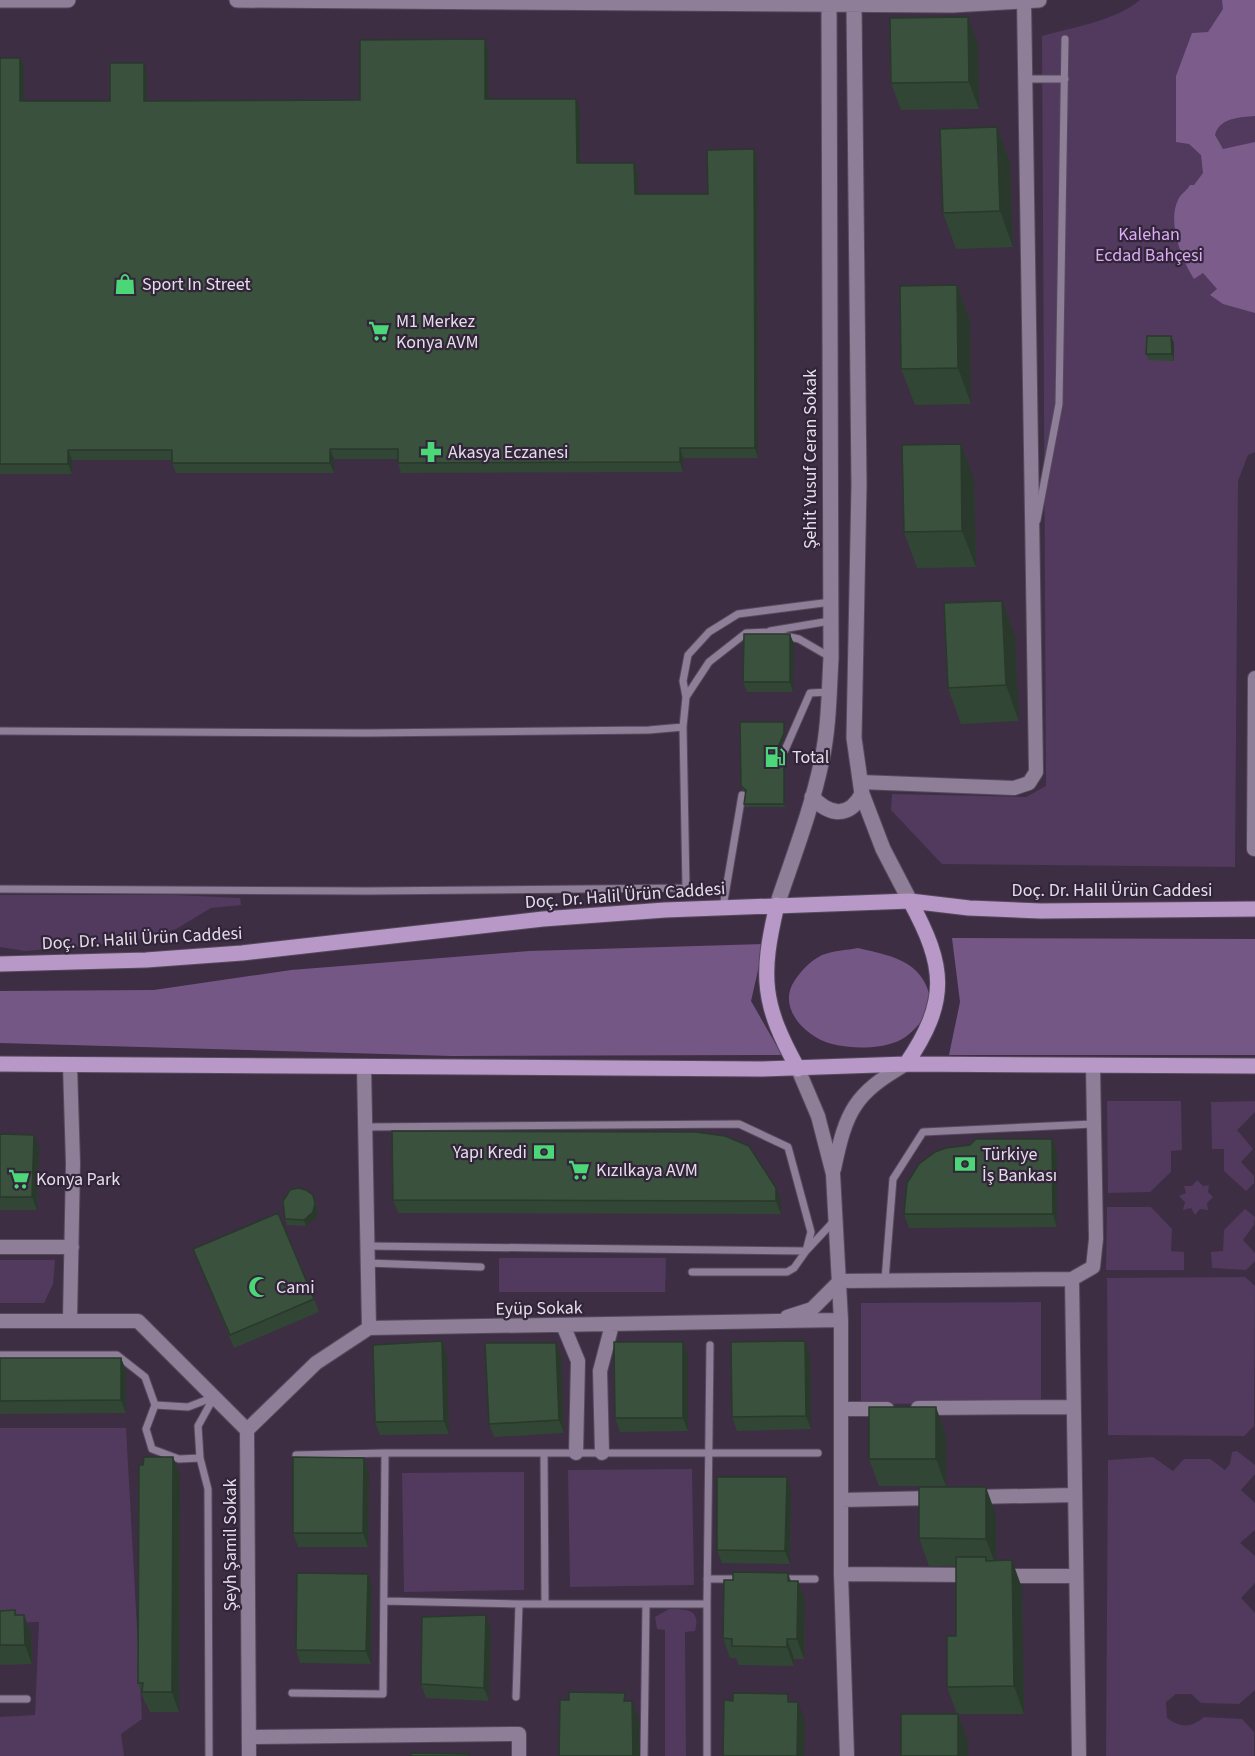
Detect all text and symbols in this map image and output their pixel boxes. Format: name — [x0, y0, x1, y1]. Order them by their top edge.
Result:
park label: Kalehan Ecdad Bahçesi — [1095, 222, 1203, 268]
shop icon: Sport In Street — [113, 272, 137, 296]
place label: Sport In Street — [142, 272, 251, 297]
place label: M1 Merkez Konya AVM — [396, 309, 479, 355]
supermarket icon: M1 Merkez Konya AVM — [367, 319, 391, 343]
street label: Şehit Yusuf Ceran Sokak — [798, 369, 823, 549]
pharmacy icon: Akasya Eczanesi — [419, 440, 443, 464]
place label: Akasya Eczanesi — [448, 440, 568, 465]
fuel station icon: Total — [763, 745, 787, 769]
place label: Total — [792, 745, 829, 770]
street label: Doç. Dr. Halil Ürün Caddesi — [524, 876, 726, 915]
street label: Doç. Dr. Halil Ürün Caddesi — [1012, 878, 1212, 903]
street label: Doç. Dr. Halil Ürün Caddesi — [41, 921, 243, 956]
place label: Yapı Kredi — [452, 1140, 527, 1165]
bank icon: Yapı Kredi — [532, 1140, 556, 1164]
place label: Türkiye İş Bankası — [982, 1142, 1057, 1188]
bank icon: Türkiye İş Bankası — [953, 1152, 977, 1176]
supermarket icon: Kızılkaya AVM — [567, 1158, 591, 1182]
place label: Kızılkaya AVM — [596, 1158, 698, 1183]
supermarket icon: Konya Park — [7, 1167, 31, 1191]
place label: Konya Park — [36, 1167, 120, 1192]
mosque icon: Cami — [247, 1275, 271, 1299]
place label: Cami — [276, 1275, 315, 1300]
street label: Eyüp Sokak — [495, 1295, 583, 1322]
street label: Şeyh Şamil Sokak — [218, 1479, 243, 1611]

